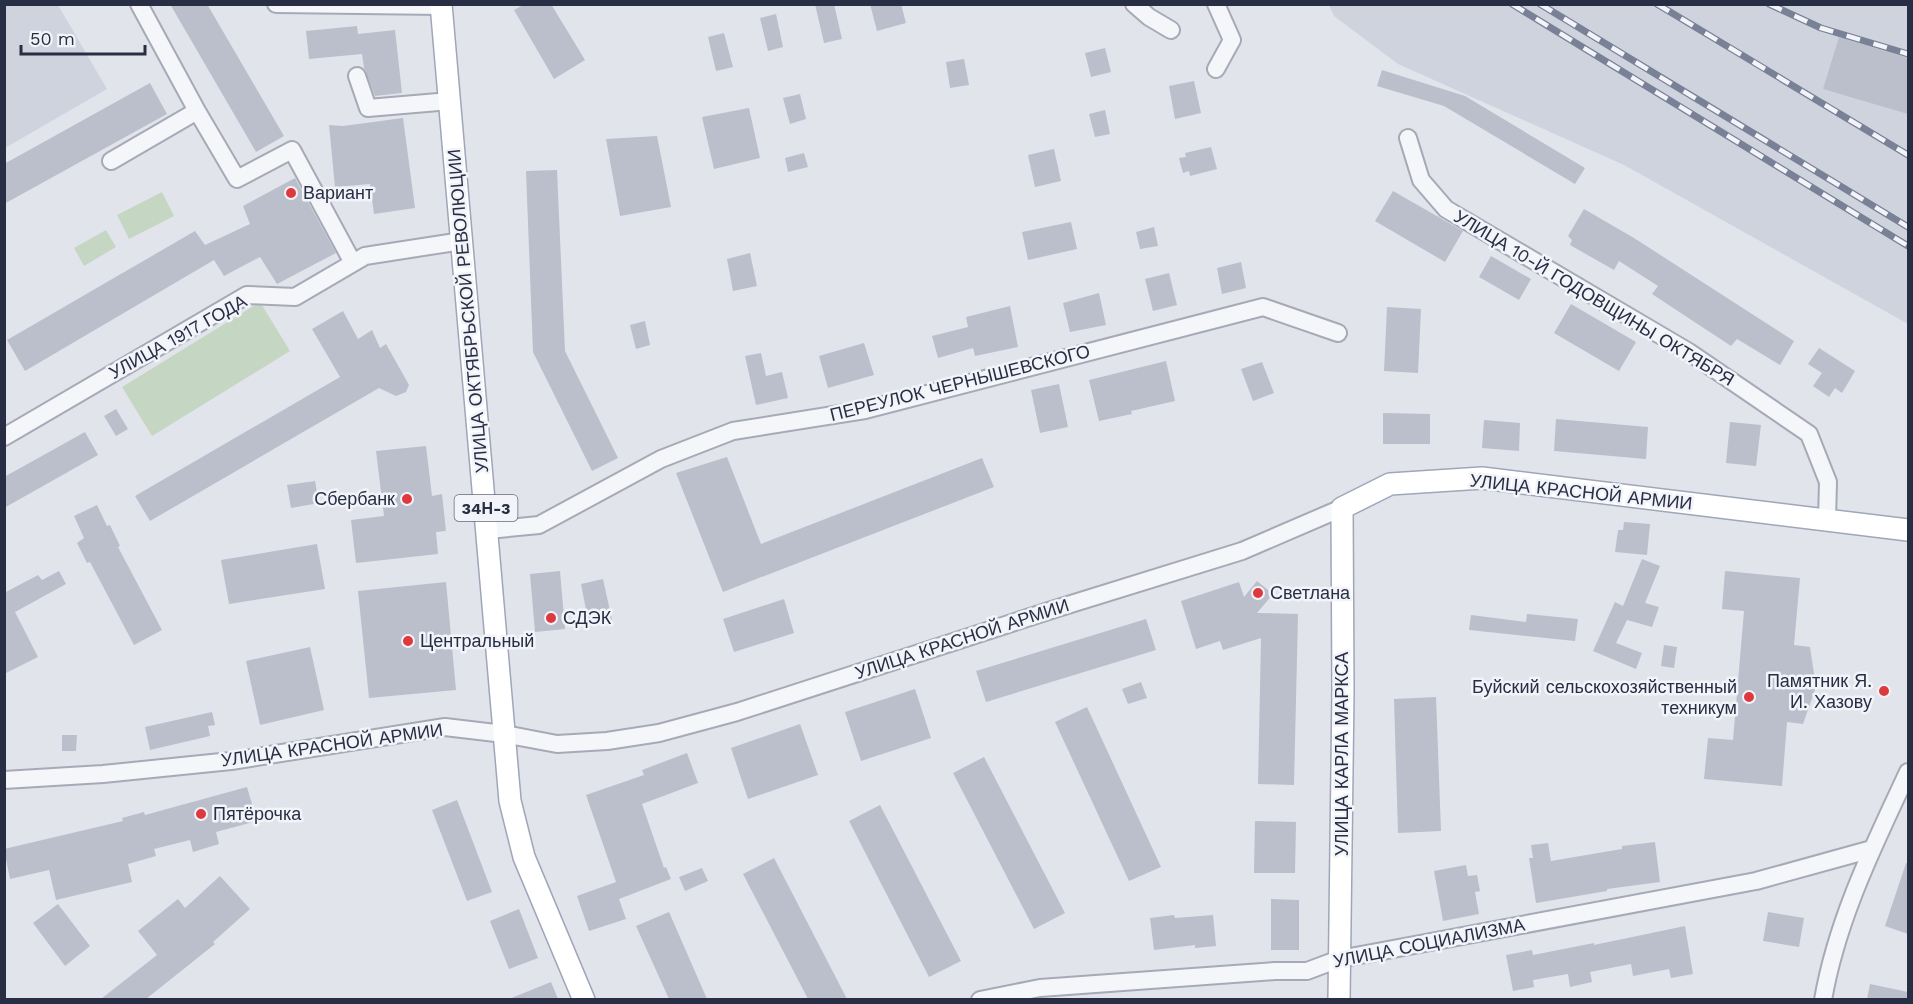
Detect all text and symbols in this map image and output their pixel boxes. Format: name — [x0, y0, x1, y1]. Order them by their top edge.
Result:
scale bar — [21, 18, 146, 56]
text: 50 m — [30, 28, 75, 49]
street label: УЛИЦА ОКТЯБРЬСКОЙ РЕВОЛЮЦИИ — [443, 148, 492, 474]
place label: Вариант — [303, 182, 373, 203]
marker: Вариант — [284, 186, 298, 200]
street label: УЛИЦА 10-Й ГОДОВЩИНЫ ОКТЯБРЯ — [1450, 205, 1738, 390]
street label: УЛИЦА 1917 ГОДА — [105, 290, 250, 383]
street label: ПЕРЕУЛОК ЧЕРНЫШЕВСКОГО — [828, 340, 1092, 425]
street label: УЛИЦА КРАСНОЙ АРМИИ — [1469, 469, 1693, 514]
place label: Сбербанк — [314, 488, 395, 509]
marker: Сбербанк — [400, 492, 414, 506]
road number: 34Н-3 — [454, 495, 518, 521]
place label: Светлана — [1270, 582, 1351, 603]
marker: Светлана — [1251, 586, 1265, 600]
street label: УЛИЦА КРАСНОЙ АРМИИ — [852, 594, 1071, 683]
place label: СДЭК — [563, 607, 612, 628]
marker: СДЭК — [544, 611, 558, 625]
place label: Центральный — [420, 630, 534, 651]
marker: Центральный — [401, 634, 415, 648]
street label: УЛИЦА КАРЛА МАРКСА — [1331, 652, 1352, 856]
place label: Памятник Я. И. Хазову — [1767, 670, 1872, 712]
place label: Буйский сельскохозяйственный техникум — [1472, 676, 1737, 718]
marker: Памятник Я. И. Хазову — [1877, 684, 1891, 698]
marker: Буйский сельскохозяйственный техникум — [1742, 690, 1756, 704]
street label: УЛИЦА КРАСНОЙ АРМИИ — [220, 719, 444, 770]
place label: Пятёрочка — [213, 803, 302, 824]
marker: Пятёрочка — [194, 807, 208, 821]
street label: УЛИЦА СОЦИАЛИЗМА — [1331, 914, 1527, 971]

